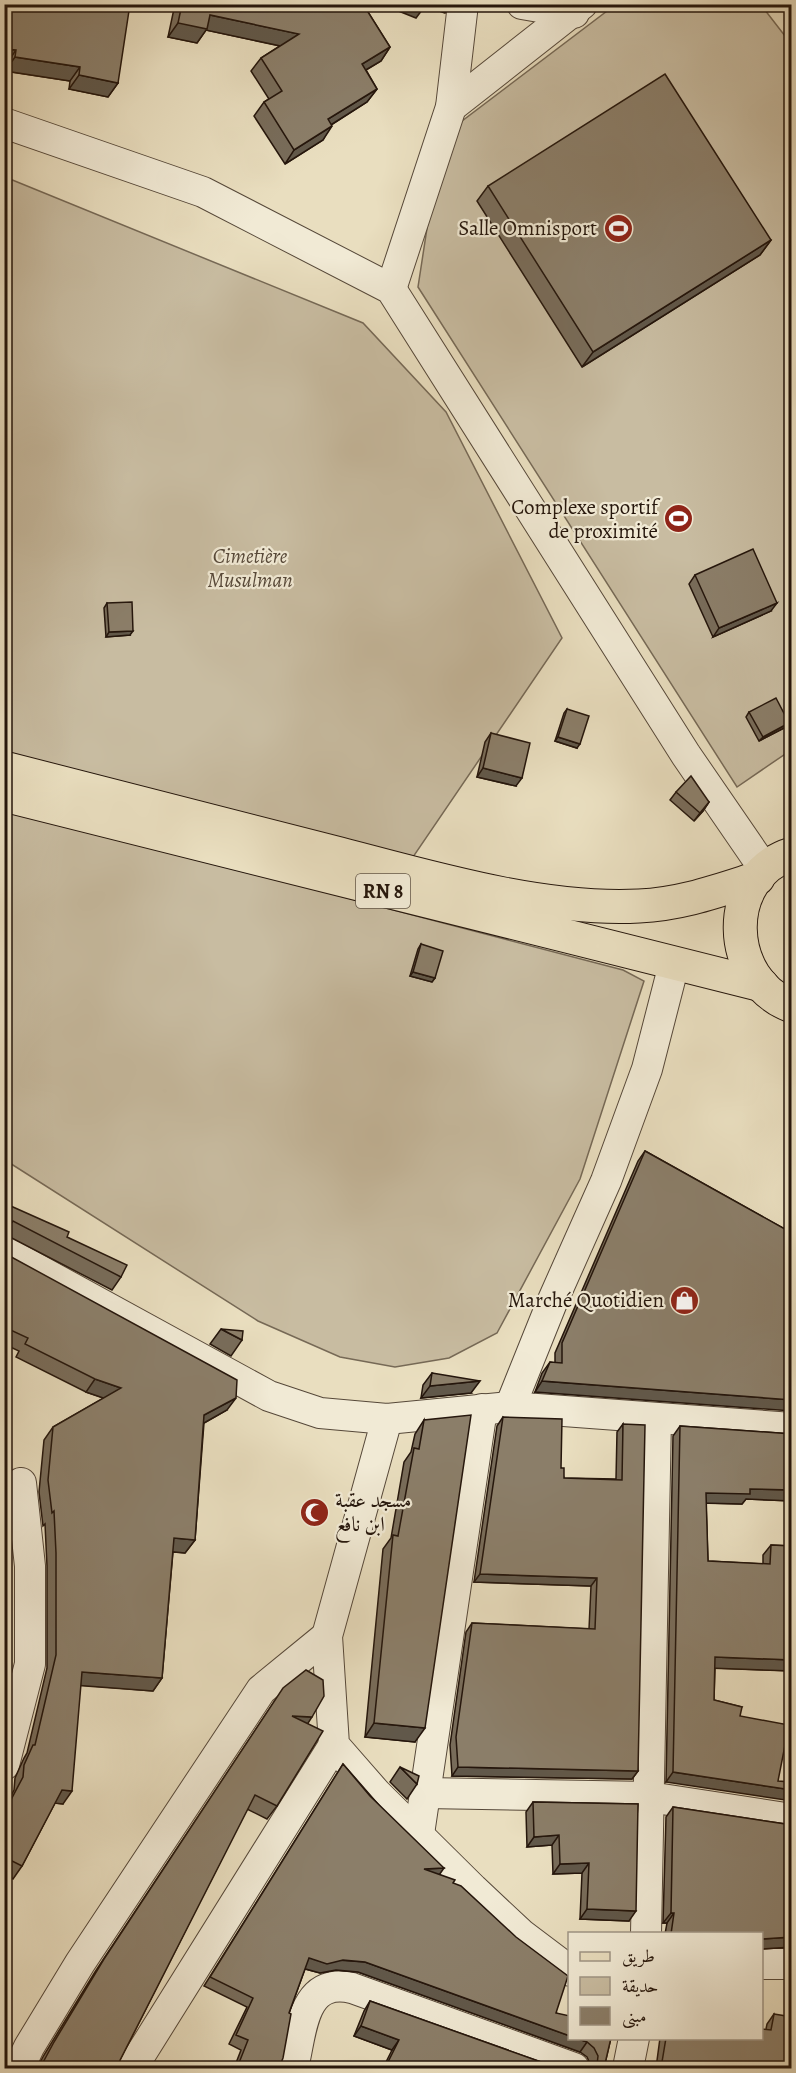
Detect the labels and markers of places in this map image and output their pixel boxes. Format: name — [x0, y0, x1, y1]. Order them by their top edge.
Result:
sports icon: Salle Omnisport — [602, 212, 634, 244]
place label: Salle Omnisport — [458, 214, 597, 242]
place label: Complexe sportif de proximité — [511, 493, 661, 545]
sports icon: Complexe sportif de proximité — [663, 503, 695, 535]
shop icon: Marché Quotidien — [669, 1284, 701, 1316]
place label: Marché Quotidien — [508, 1286, 664, 1314]
place label: مسجد عقبة ابن نافع — [335, 1486, 411, 1543]
mosque icon: مسجد عقبة ابن نافع — [298, 1496, 330, 1528]

